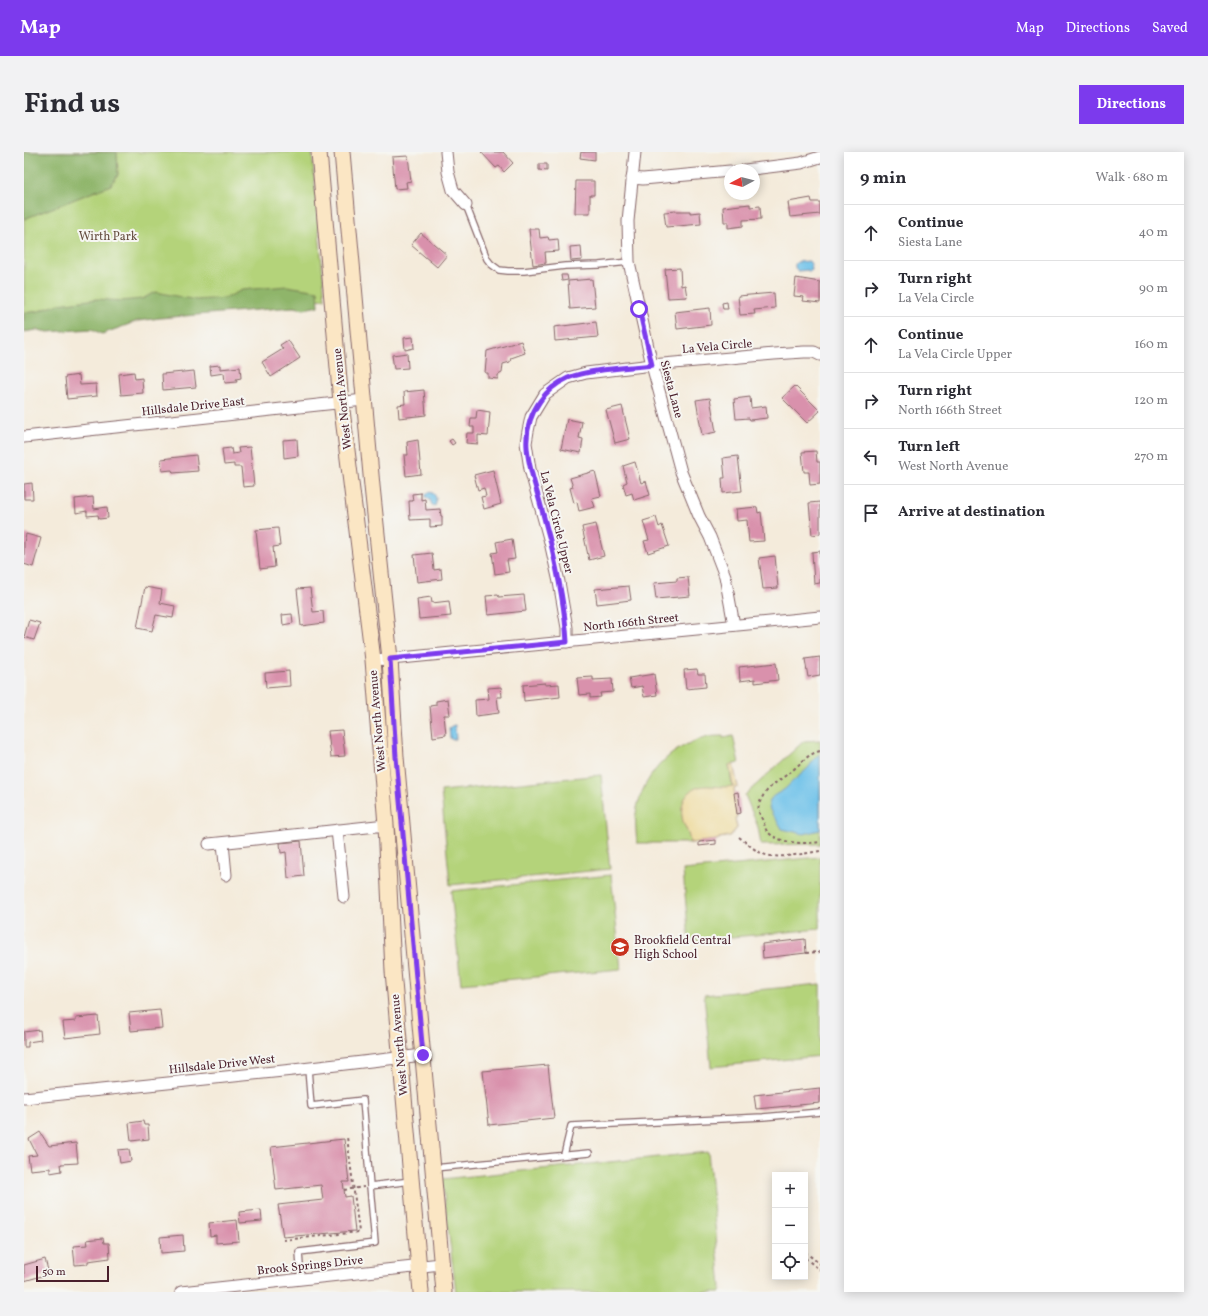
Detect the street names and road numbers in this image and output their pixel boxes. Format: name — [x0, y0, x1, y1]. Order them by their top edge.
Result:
street label: La Vela Circle — [681, 336, 753, 358]
street label: West North Avenue — [330, 347, 356, 450]
street label: Siesta Lane — [656, 359, 687, 420]
street label: Hillsdale Drive East — [141, 394, 245, 420]
street label: La Vela Circle Upper — [536, 469, 577, 575]
street label: North 166th Street — [582, 610, 680, 636]
street label: West North Avenue — [366, 669, 390, 772]
street label: West North Avenue — [388, 993, 412, 1096]
street label: Hillsdale Drive West — [168, 1051, 276, 1079]
street label: Brook Springs Drive — [256, 1252, 364, 1280]

